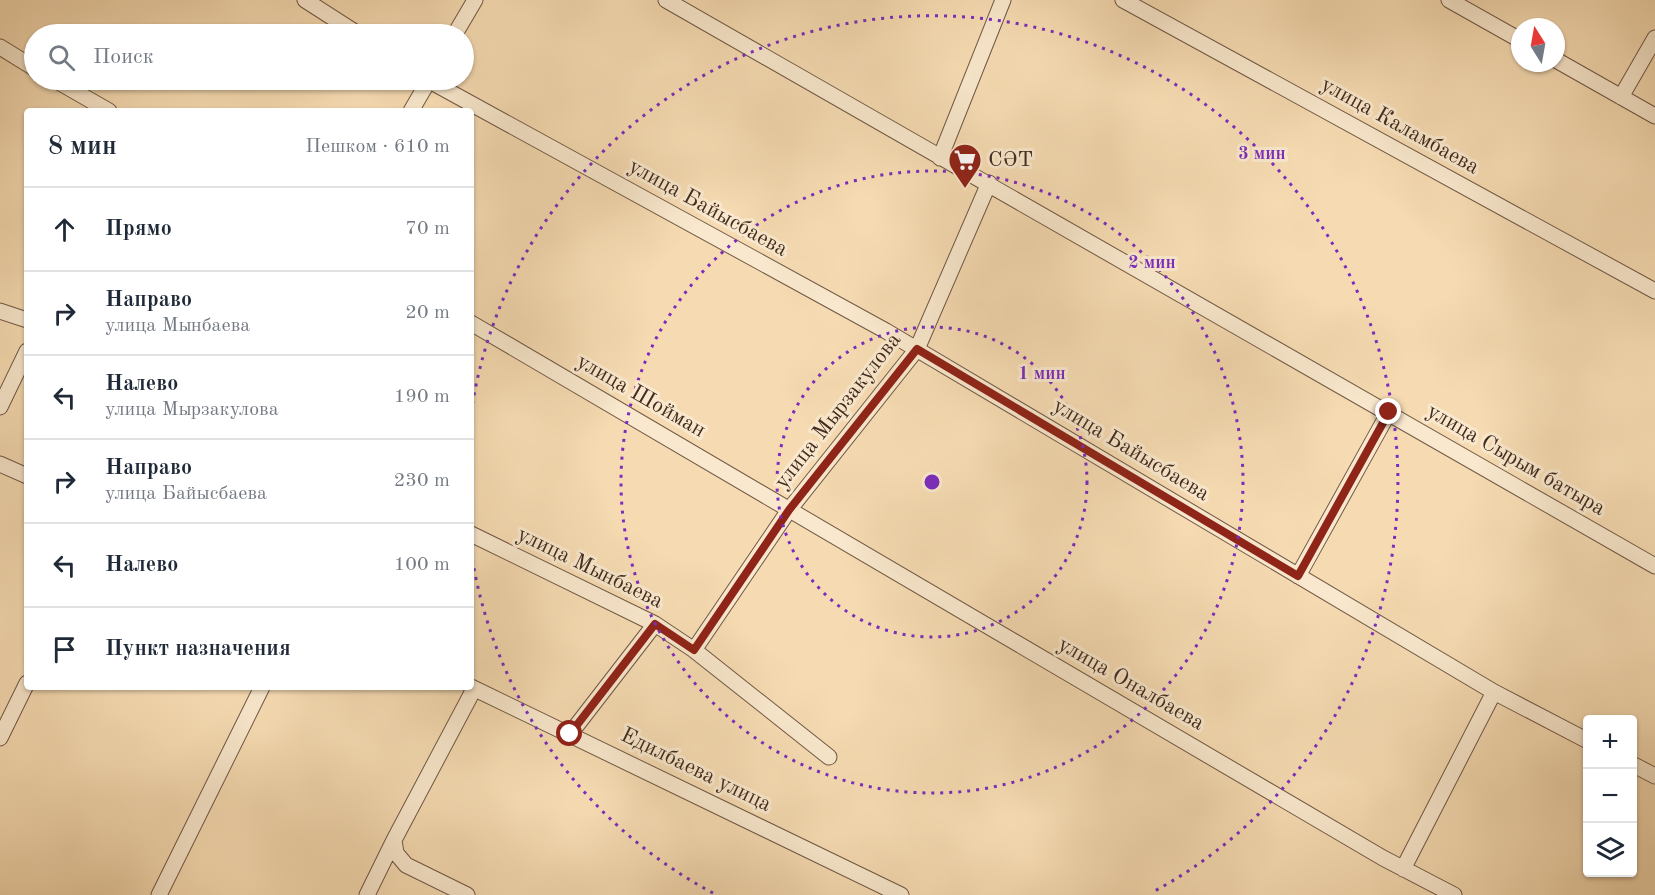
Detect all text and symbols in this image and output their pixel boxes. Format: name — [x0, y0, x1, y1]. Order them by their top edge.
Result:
north arrow — [1511, 18, 1565, 72]
search box — [24, 24, 474, 90]
icon: search — [45, 41, 78, 74]
text: Поиск — [93, 46, 154, 68]
street label: улица Каламбаева — [1317, 73, 1483, 179]
text: 8 мин — [48, 134, 117, 160]
text: Пешком · 610 m — [305, 137, 450, 157]
supermarket icon: СƏТ — [947, 142, 983, 189]
text: 3 мин — [1238, 145, 1286, 163]
place label: СƏТ — [988, 149, 1033, 171]
street label: улица Байысбаева — [625, 155, 791, 261]
icon: ahead — [48, 213, 81, 246]
text: Прямо — [105, 218, 172, 240]
text: 70 m — [405, 219, 450, 239]
text: 2 мин — [1128, 254, 1176, 272]
text: Направо — [105, 289, 192, 311]
icon: right — [48, 297, 81, 330]
text: 20 m — [405, 303, 450, 323]
text: улица Мынбаева — [105, 316, 250, 336]
street label: улица Мырзакулова — [771, 329, 906, 493]
street label: улица Шойман — [573, 350, 709, 442]
text: 1 мин — [1018, 365, 1066, 383]
text: Налево — [105, 373, 178, 395]
icon: left — [48, 381, 81, 414]
text: 190 m — [394, 387, 450, 407]
street label: улица Байысбаева — [1049, 395, 1213, 505]
route end — [1375, 398, 1401, 424]
text: улица Мырзакулова — [105, 400, 279, 420]
street label: улица Сырым батыра — [1423, 400, 1609, 520]
text: Направо — [105, 457, 192, 479]
icon: right — [48, 465, 81, 498]
text: 230 m — [394, 471, 450, 491]
centre of rings — [922, 472, 942, 492]
text: улица Байысбаева — [105, 484, 267, 504]
street label: улица Мынбаева — [513, 523, 667, 613]
icon: left — [48, 549, 81, 582]
text: Налево — [105, 554, 178, 576]
text: 100 m — [394, 555, 450, 575]
icon: arrive — [48, 633, 81, 666]
street label: улица Оналбаева — [1054, 633, 1208, 735]
text: Пункт назначения — [105, 638, 291, 660]
map controls — [1583, 715, 1637, 877]
button: + — [1583, 715, 1637, 769]
route start — [556, 720, 582, 746]
street label: Едилбаева улица — [617, 724, 775, 816]
button: − — [1583, 769, 1637, 823]
button: layers — [1583, 823, 1637, 877]

